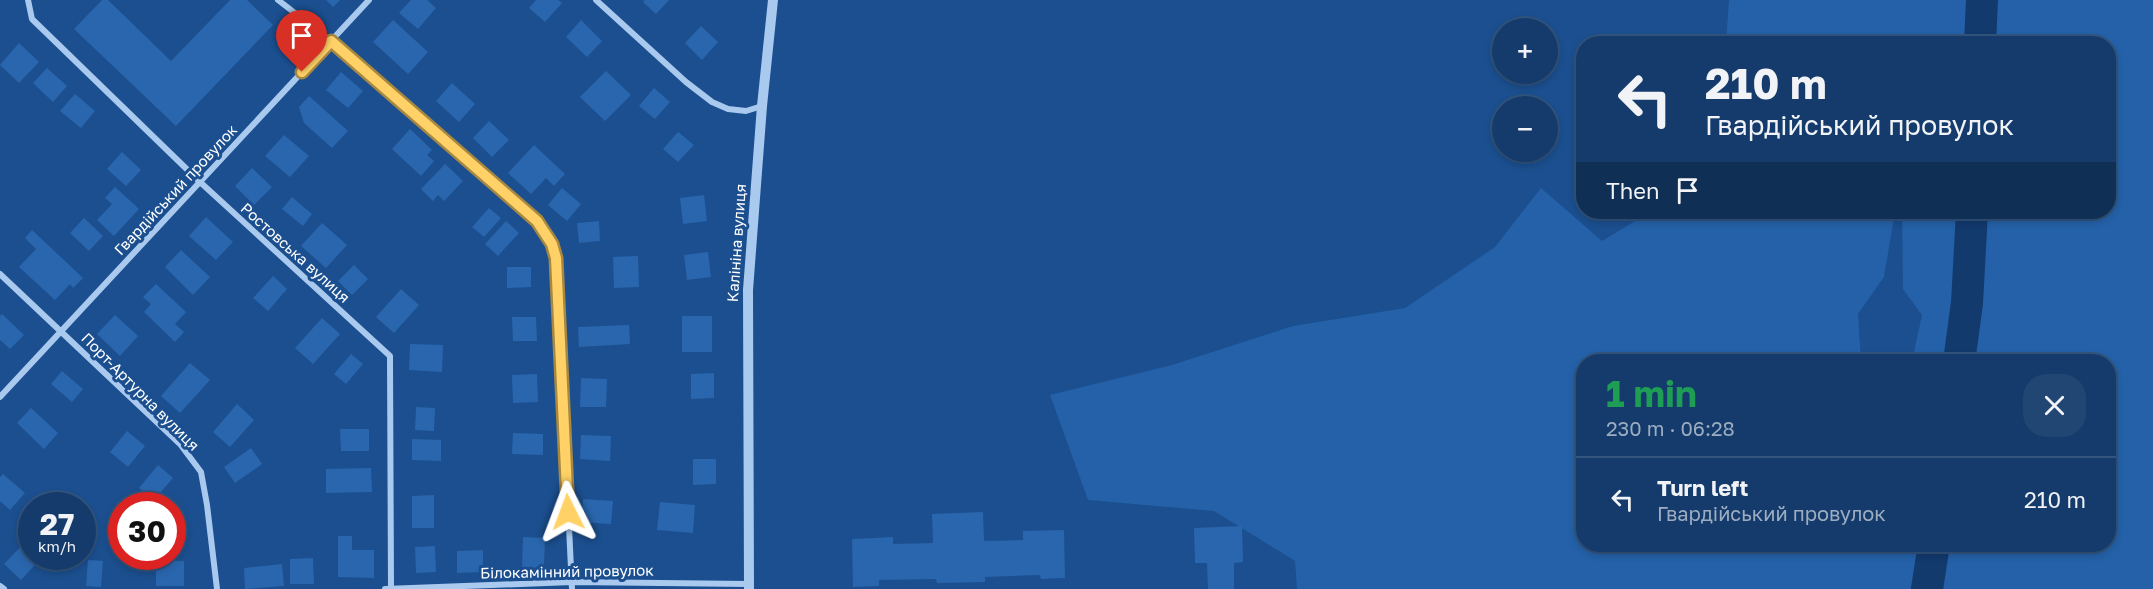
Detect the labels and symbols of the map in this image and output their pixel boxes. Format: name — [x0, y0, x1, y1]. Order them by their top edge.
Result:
pin — [276, 10, 327, 72]
street label: Гвардійський провулок — [110, 120, 241, 258]
street label: Калініна вулиця — [723, 183, 749, 303]
street label: Ростовська вулиця — [237, 199, 354, 306]
street label: Порт-Артурна вулиця — [78, 329, 203, 454]
position arrow — [536, 480, 600, 544]
speed limit sign: 30 — [108, 492, 186, 570]
street label: Білокамінний провулок — [480, 560, 654, 582]

